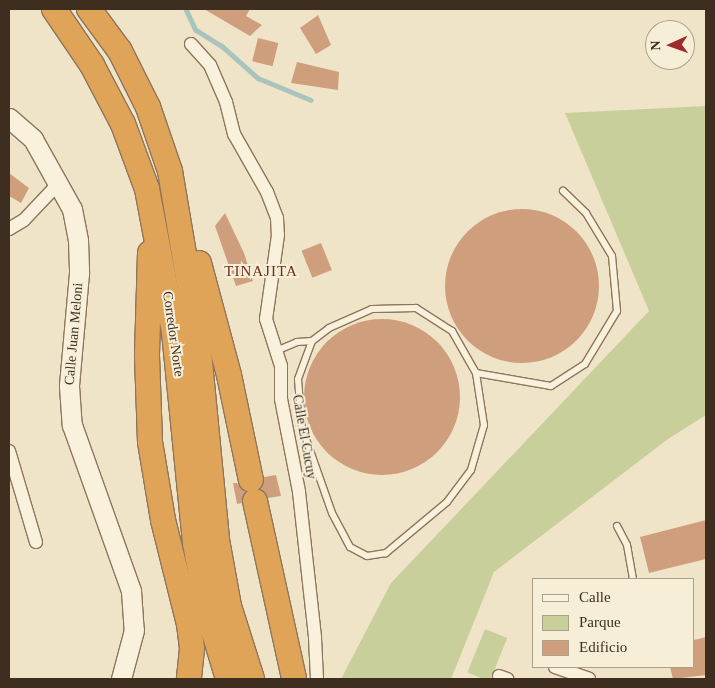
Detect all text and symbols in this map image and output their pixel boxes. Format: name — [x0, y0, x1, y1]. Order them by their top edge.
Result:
north arrow — [645, 20, 695, 70]
text: N — [648, 40, 663, 51]
district label: TINAJITA — [223, 263, 299, 281]
street label: Calle Juan Meloni — [61, 282, 87, 386]
street label: Corredor Norte — [159, 290, 187, 378]
street label: Calle El Cucuy — [288, 393, 320, 481]
legend — [532, 578, 695, 668]
text: Calle — [579, 589, 611, 605]
text: Parque — [579, 614, 621, 630]
text: Edificio — [579, 639, 627, 655]

